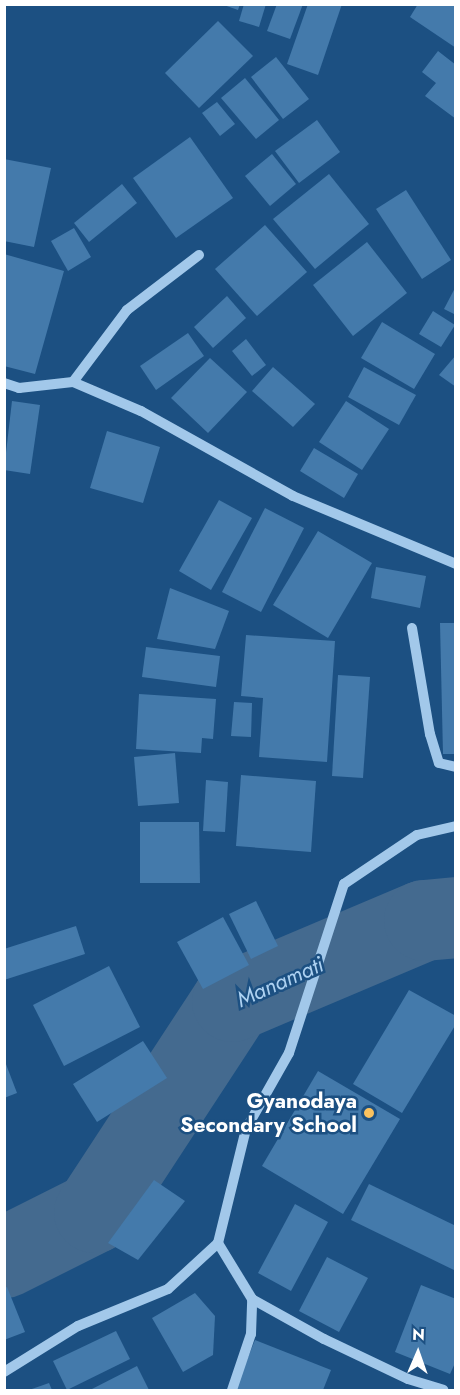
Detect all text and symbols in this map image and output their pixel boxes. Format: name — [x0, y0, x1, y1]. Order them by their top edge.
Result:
water label: Manamati — [232, 951, 328, 1013]
place label: Gyanodaya Secondary School — [180, 1088, 357, 1138]
marker: Gyanodaya Secondary School — [362, 1106, 376, 1120]
north arrow — [388, 1323, 448, 1383]
text: N — [412, 1323, 425, 1346]

